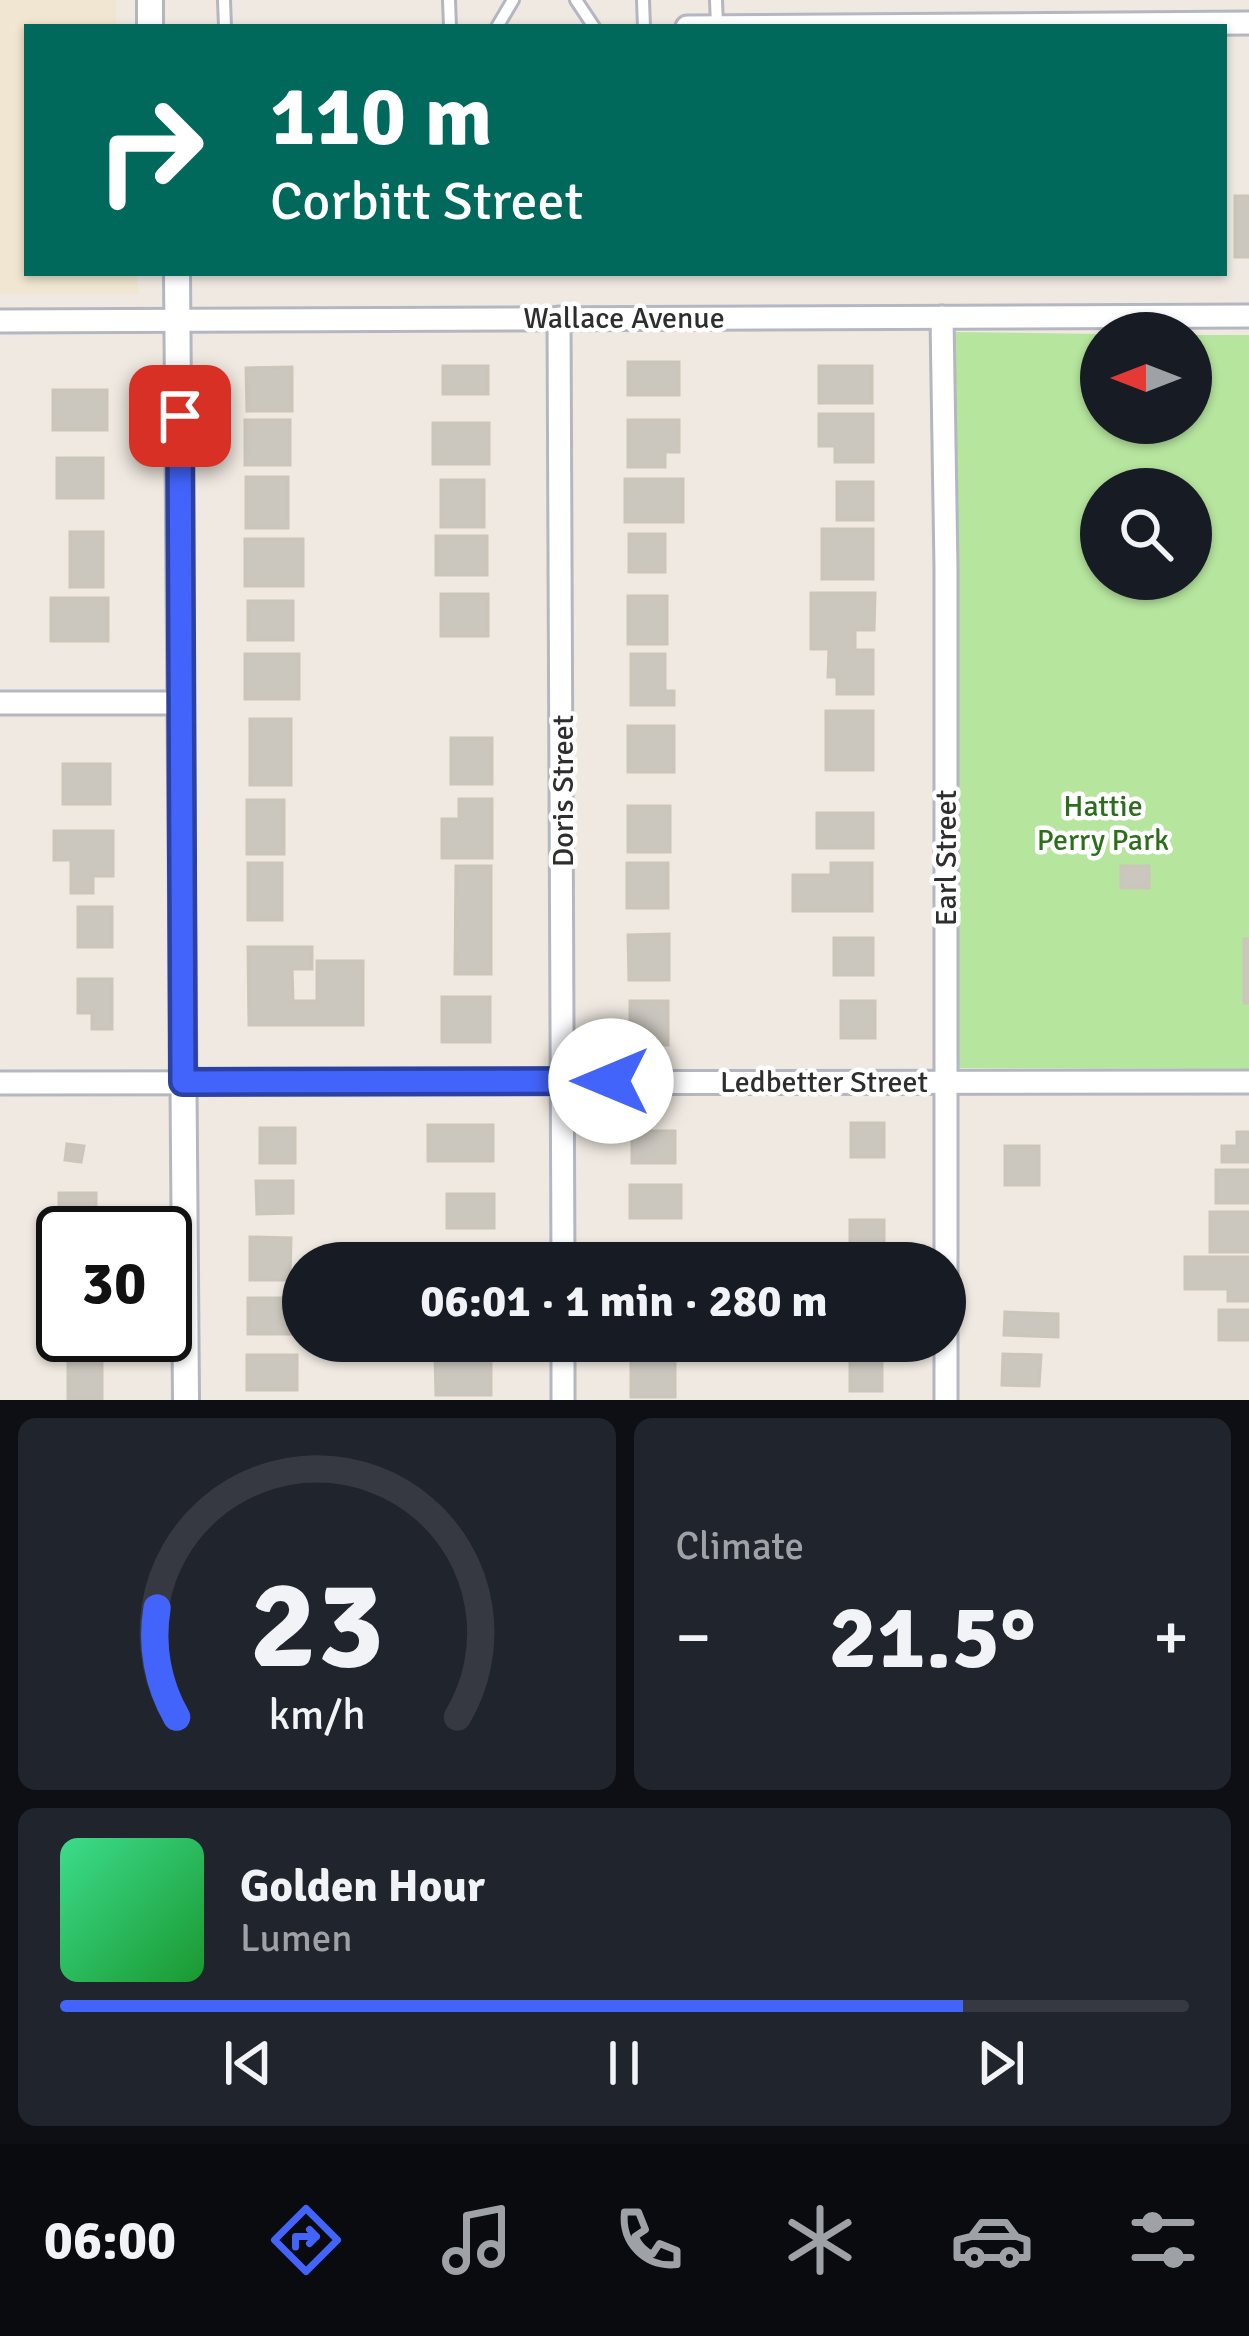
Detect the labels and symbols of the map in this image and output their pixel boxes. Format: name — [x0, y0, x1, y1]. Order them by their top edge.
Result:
street label: Wallace Avenue — [523, 300, 725, 337]
north arrow — [1080, 312, 1212, 444]
pin — [129, 365, 231, 467]
street label: Doris Street — [545, 715, 582, 867]
park label: Hattie Perry Park — [1037, 788, 1169, 859]
street label: Earl Street — [928, 790, 965, 926]
position arrow — [548, 1018, 674, 1144]
street label: Ledbetter Street — [720, 1064, 928, 1101]
speed limit sign: 30 — [36, 1206, 192, 1362]

